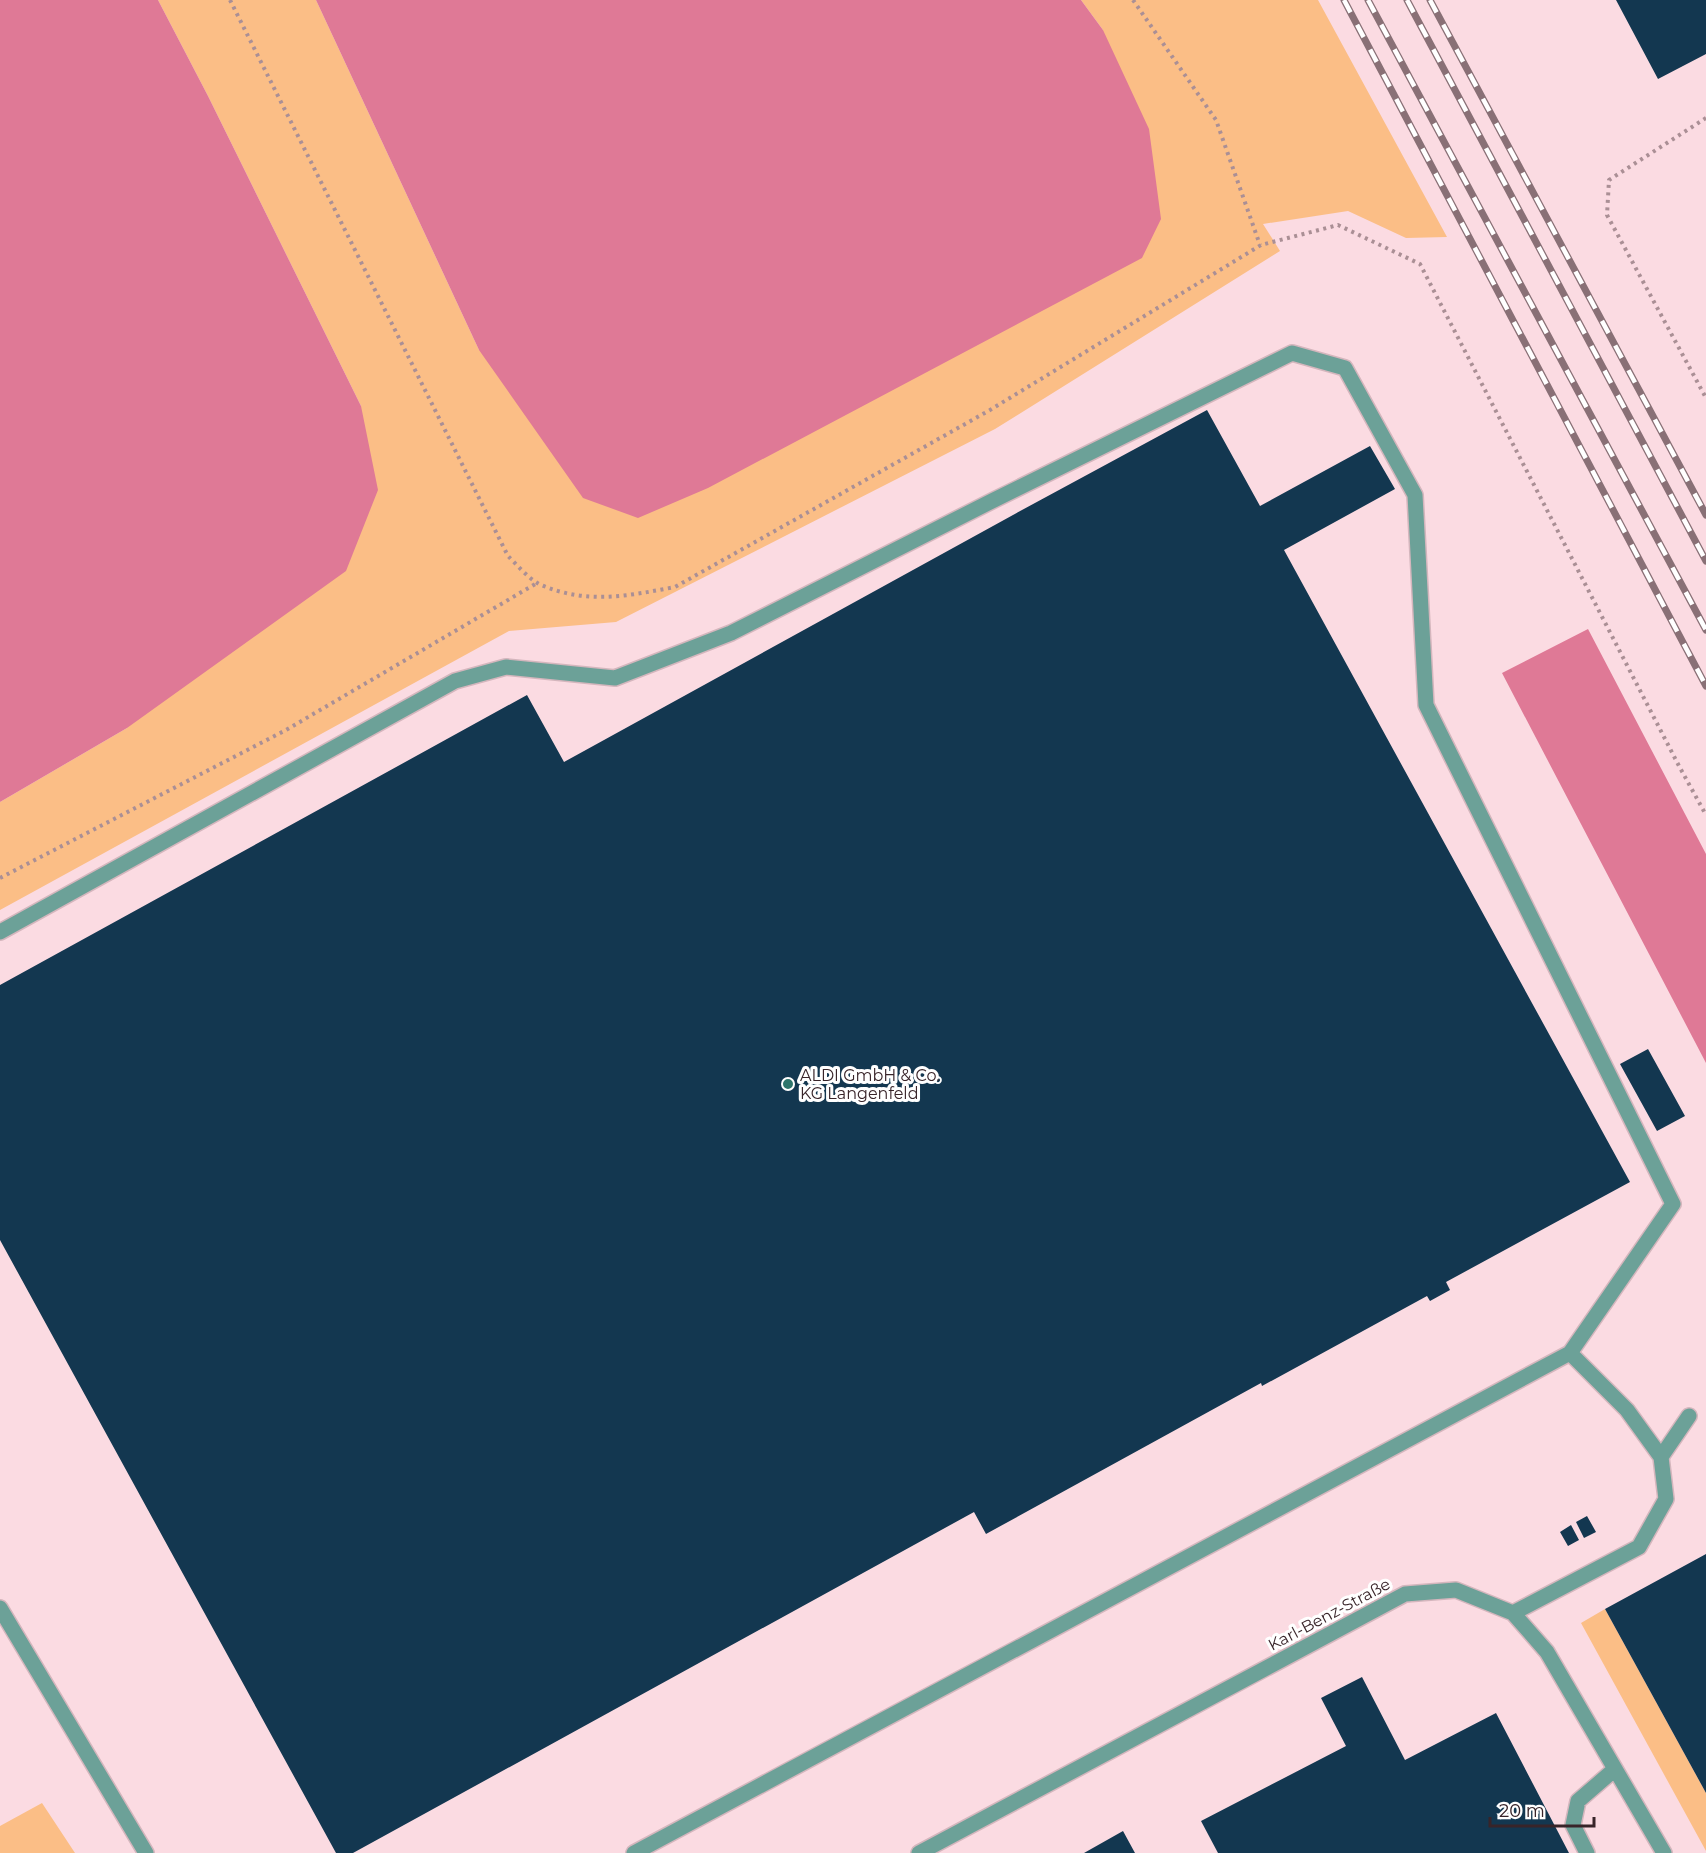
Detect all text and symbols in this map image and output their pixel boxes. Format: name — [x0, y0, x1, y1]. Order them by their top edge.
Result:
place label: ALDI GmbH & Co. KG Langenfeld — [800, 1066, 940, 1103]
marker: ALDI GmbH & Co. KG Langenfeld — [781, 1077, 795, 1091]
street label: Karl-Benz-Straße — [1265, 1574, 1394, 1655]
scale bar — [1490, 1790, 1594, 1828]
text: 20 m — [1499, 1800, 1545, 1822]

